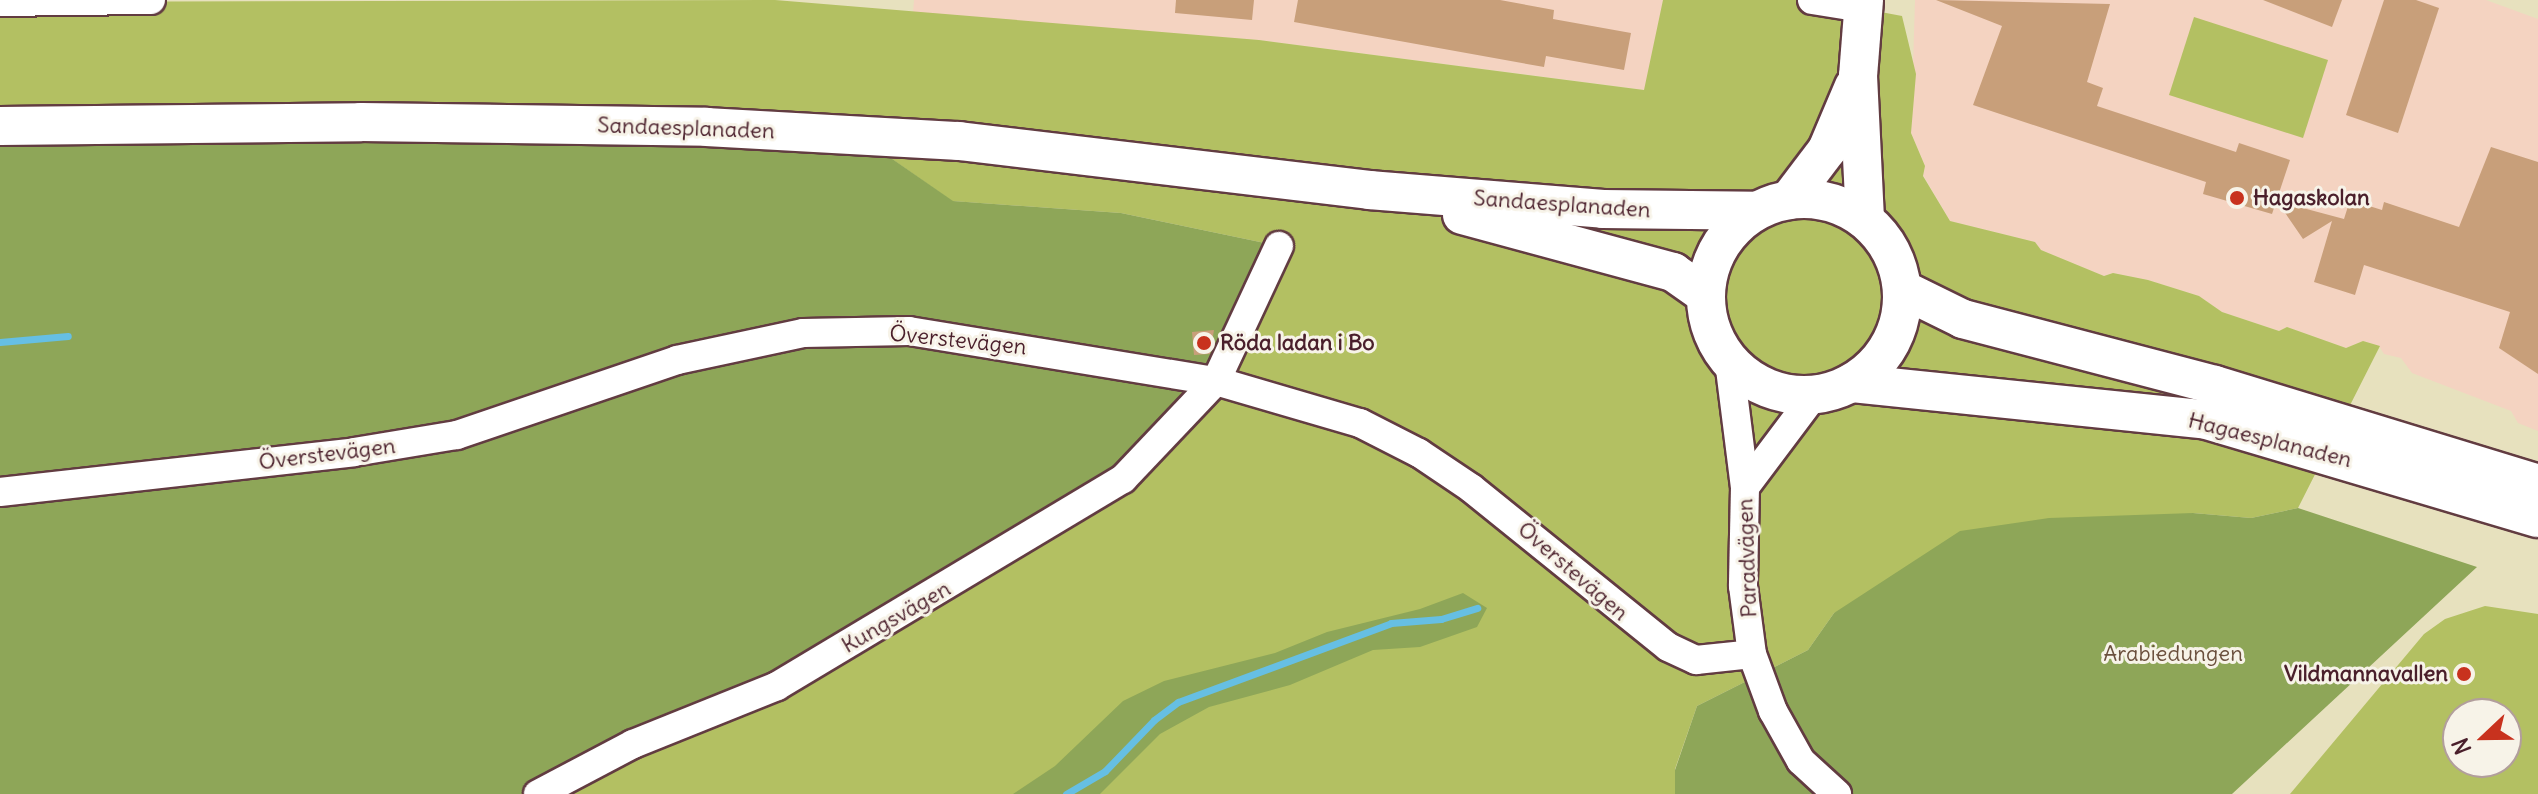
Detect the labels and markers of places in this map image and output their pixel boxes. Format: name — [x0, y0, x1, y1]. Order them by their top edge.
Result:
place label: Hagaskolan — [2253, 185, 2370, 211]
marker: Hagaskolan — [2228, 189, 2246, 207]
place label: Röda ladan i Bo — [1220, 330, 1375, 356]
marker: Röda ladan i Bo — [1195, 334, 1213, 352]
place label: Vildmannavallen — [2284, 661, 2448, 687]
marker: Vildmannavallen — [2455, 665, 2473, 683]

